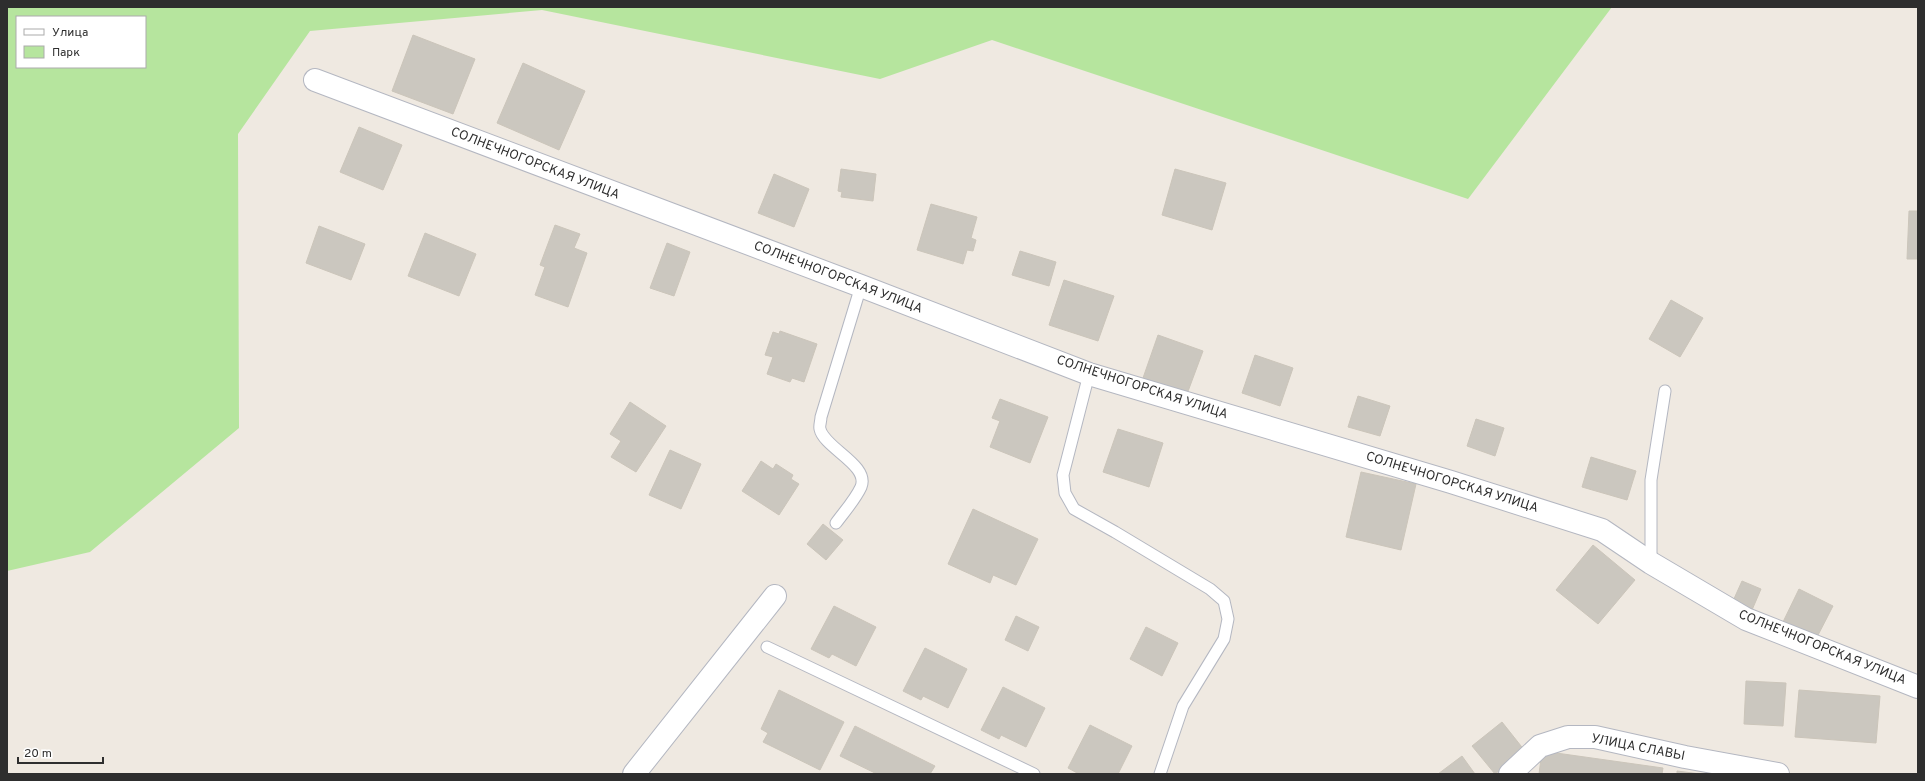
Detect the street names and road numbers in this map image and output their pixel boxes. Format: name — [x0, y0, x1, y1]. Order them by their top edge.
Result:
street label: СОЛНЕЧНОГОРСКАЯ УЛИЦА — [448, 124, 622, 204]
street label: СОЛНЕЧНОГОРСКАЯ УЛИЦА — [751, 238, 925, 318]
street label: СОЛНЕЧНОГОРСКАЯ УЛИЦА — [1054, 353, 1230, 423]
street label: СОЛНЕЧНОГОРСКАЯ УЛИЦА — [1364, 449, 1540, 517]
street label: СОЛНЕЧНОГОРСКАЯ УЛИЦА — [1736, 607, 1908, 689]
street label: УЛИЦА СЛАВЫ — [1590, 731, 1686, 765]

